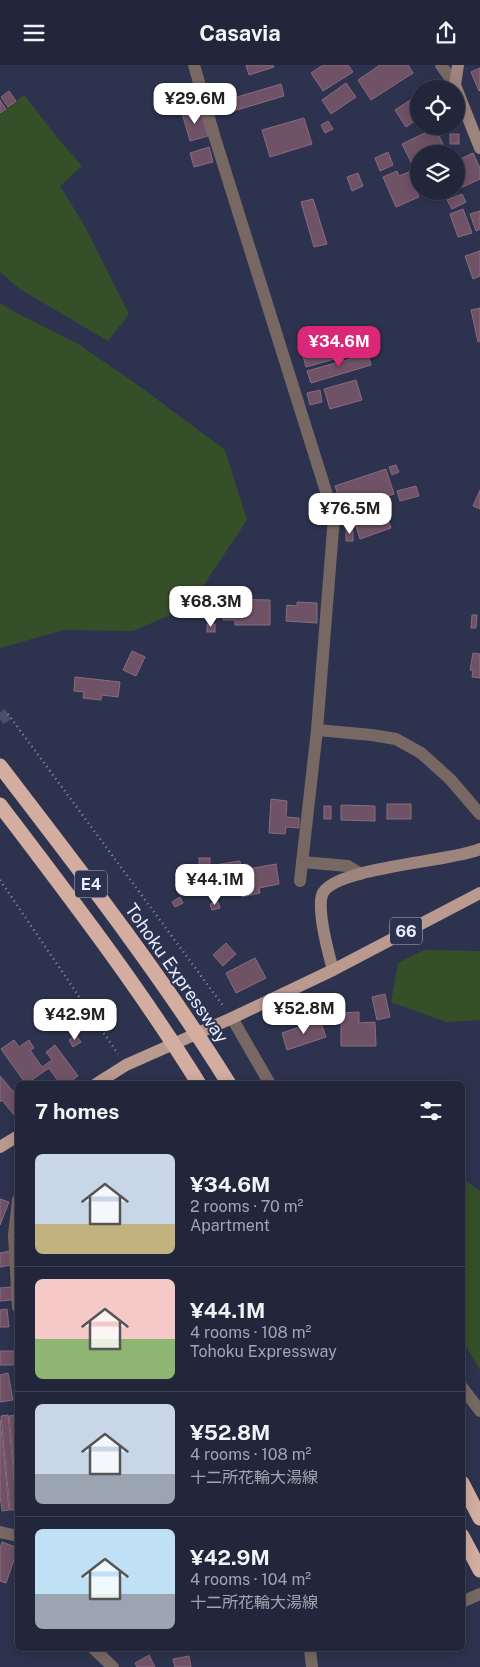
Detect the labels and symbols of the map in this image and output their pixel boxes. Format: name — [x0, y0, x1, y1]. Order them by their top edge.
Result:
pin: ¥29.6M — [154, 83, 236, 125]
pin: ¥34.6M — [298, 325, 380, 368]
pin: ¥76.5M — [309, 493, 391, 535]
pin: ¥68.3M — [170, 585, 252, 628]
pin: ¥44.1M — [174, 863, 256, 906]
road number: E4 — [75, 871, 107, 897]
street label: Tohoku Expressway — [121, 899, 233, 1047]
road number: 66 — [390, 917, 422, 944]
pin: ¥52.8M — [263, 993, 345, 1035]
pin: ¥42.9M — [34, 999, 116, 1041]

